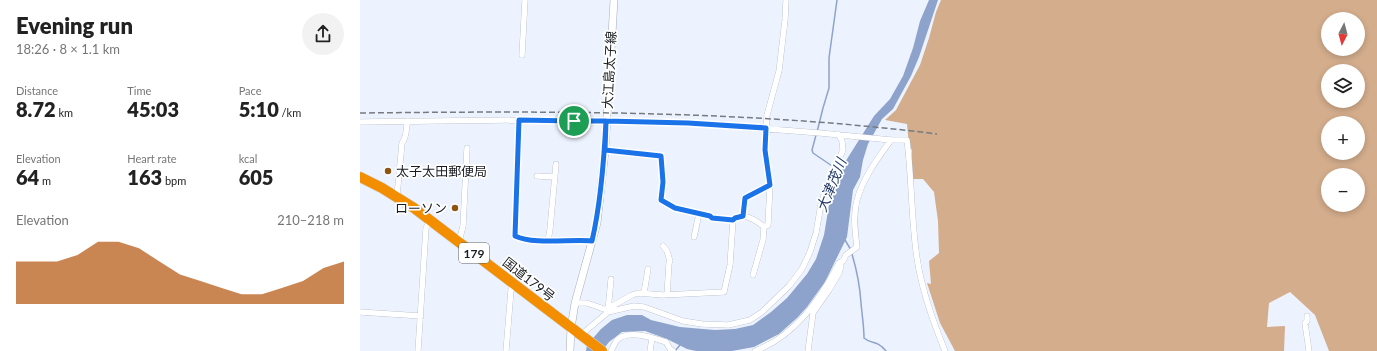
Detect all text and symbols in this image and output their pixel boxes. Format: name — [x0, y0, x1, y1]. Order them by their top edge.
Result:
text: Evening run — [16, 12, 133, 39]
north arrow — [1321, 12, 1365, 56]
map controls — [1321, 12, 1365, 212]
button: share — [302, 13, 344, 55]
street label: 大江島太子線 — [599, 31, 619, 109]
text: 18:26 · 8 × 1.1 km — [16, 41, 120, 57]
button: layers — [1321, 64, 1365, 108]
text: Distance — [16, 84, 58, 97]
text: Time — [127, 84, 151, 97]
text: Pace — [239, 84, 262, 97]
text: 8.72 — [16, 97, 56, 121]
text: 45:03 — [127, 97, 179, 121]
text: 5:10 — [239, 97, 279, 121]
pin — [557, 104, 591, 138]
text: km — [56, 106, 73, 119]
text: /km — [279, 106, 301, 119]
icon: arrive — [563, 110, 585, 132]
button: + — [1321, 116, 1365, 160]
text: Elevation — [16, 152, 61, 165]
text: Heart rate — [127, 152, 177, 165]
text: kcal — [239, 152, 257, 165]
water label: 大津茂川 — [813, 154, 850, 214]
place label: 太子太田郵便局 — [396, 163, 487, 179]
text: 64 — [16, 165, 39, 189]
text: 163 — [127, 165, 162, 189]
text: 605 — [239, 165, 273, 189]
marker: 太子太田郵便局 — [383, 166, 393, 176]
button: − — [1321, 168, 1365, 212]
text: m — [39, 174, 51, 187]
text: bpm — [162, 174, 186, 187]
place label: ローソン — [395, 200, 447, 216]
marker: ローソン — [450, 203, 460, 213]
text: Elevation — [16, 212, 69, 228]
text: 210–218 m — [277, 212, 344, 228]
road number: 179 — [459, 243, 489, 263]
street label: 国道179号 — [500, 254, 558, 304]

